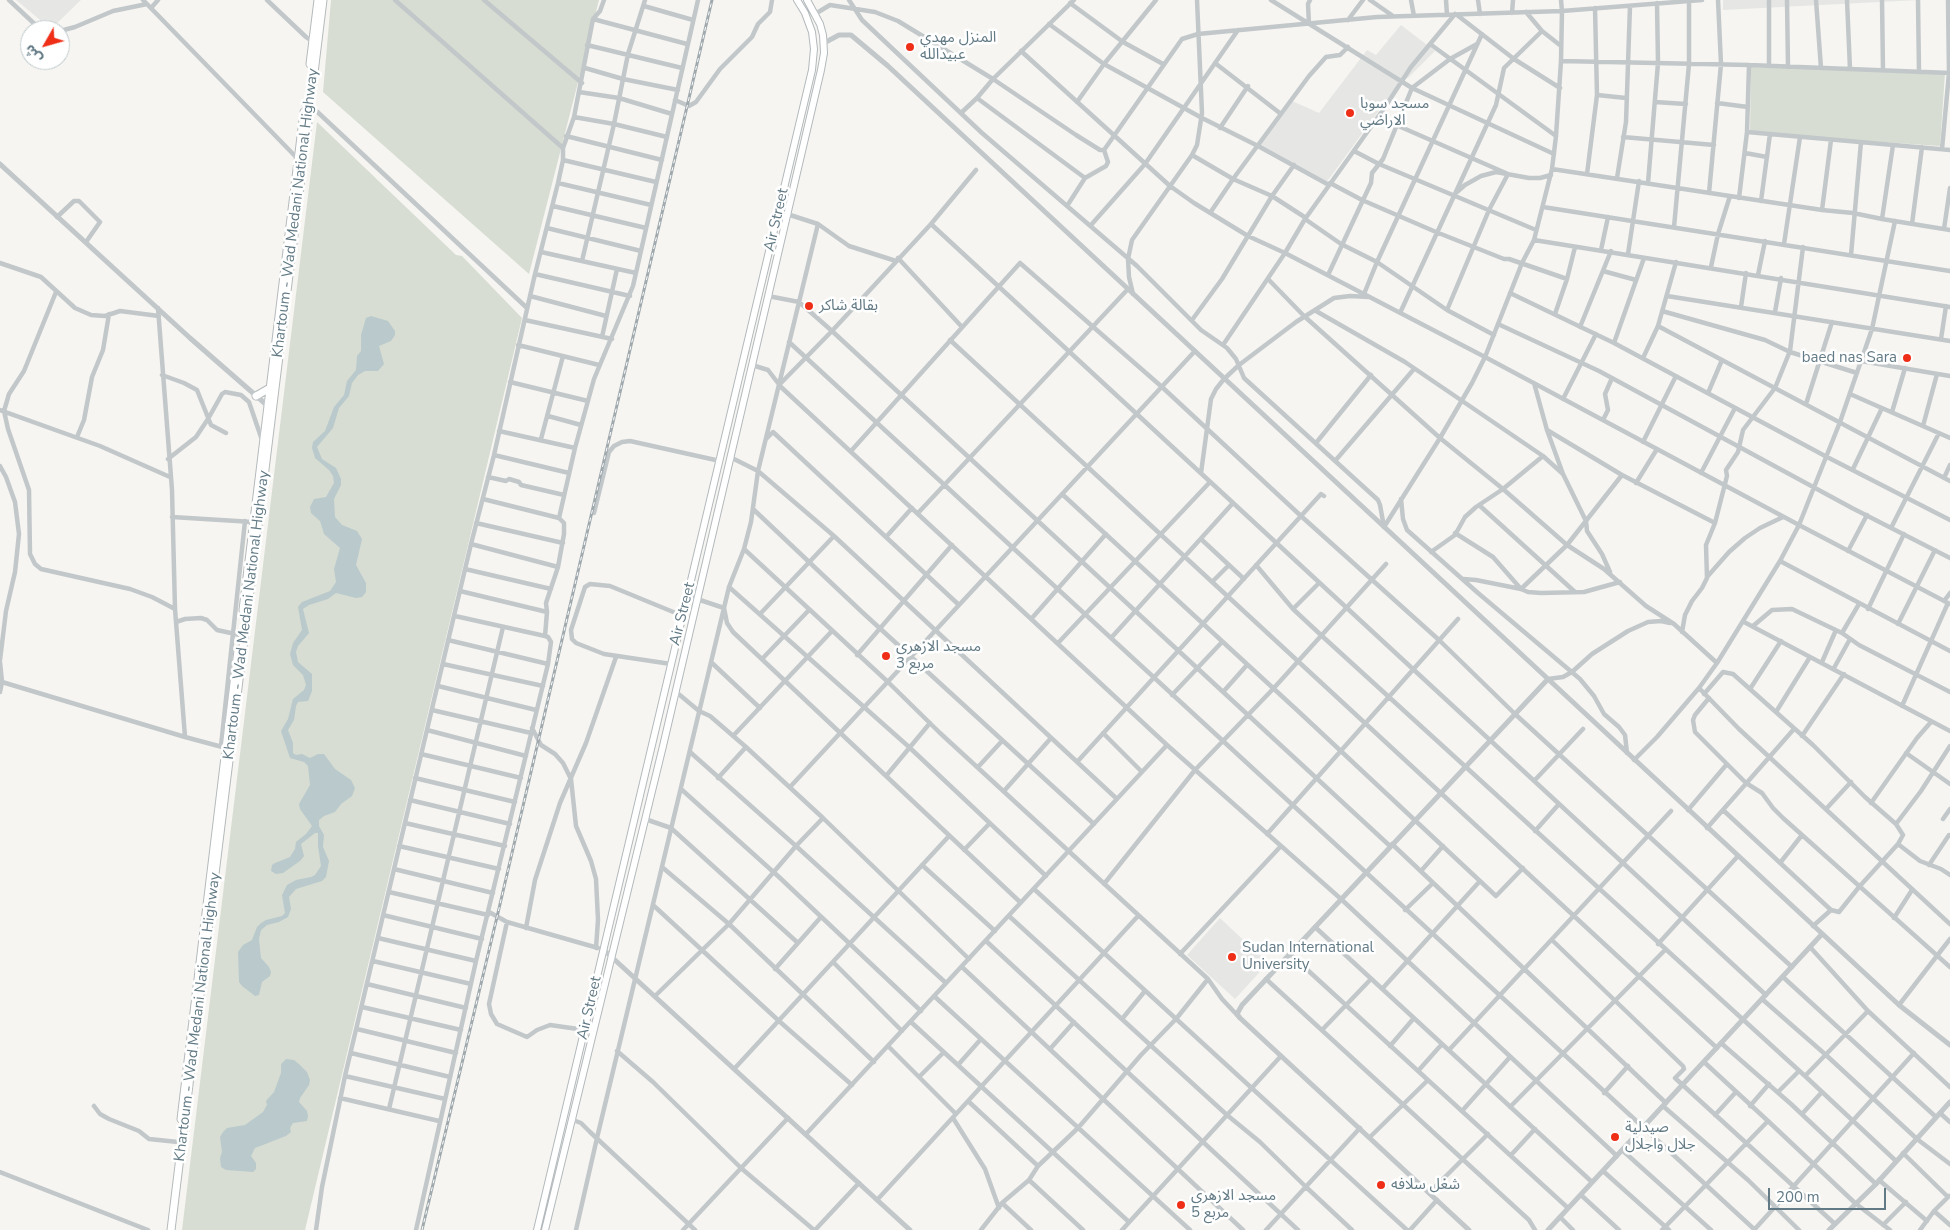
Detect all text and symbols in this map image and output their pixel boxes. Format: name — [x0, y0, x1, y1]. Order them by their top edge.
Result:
north arrow — [20, 20, 70, 70]
place label: المنزل مهدي عبيدالله — [920, 29, 996, 64]
text: ش — [20, 41, 47, 67]
marker: المنزل مهدي عبيدالله — [904, 41, 916, 53]
street label: Khartoum - Wad Medani National Highway — [269, 67, 323, 359]
place label: مسجد سوبا الاراضي — [1360, 95, 1429, 130]
marker: مسجد سوبا الاراضي — [1344, 107, 1356, 119]
street label: Air Street — [761, 187, 793, 253]
place label: بقالة شاكر — [819, 297, 878, 315]
marker: بقالة شاكر — [803, 300, 815, 312]
place label: baed nas Sara — [1802, 349, 1897, 367]
marker: baed nas Sara — [1901, 352, 1913, 364]
street label: Khartoum - Wad Medani National Highway — [220, 469, 274, 761]
street label: Air Street — [666, 580, 700, 648]
place label: مسجد الازهري مربع 3 — [896, 638, 981, 673]
marker: مسجد الازهري مربع 3 — [880, 650, 892, 662]
street label: Khartoum - Wad Medani National Highway — [171, 871, 225, 1163]
place label: Sudan International University — [1242, 939, 1374, 974]
marker: Sudan International University — [1226, 951, 1238, 963]
street label: Air Street — [574, 975, 606, 1041]
place label: صيدلية جلال واجلال — [1625, 1119, 1696, 1154]
marker: صيدلية جلال واجلال — [1609, 1131, 1621, 1143]
place label: شغل سلافه — [1391, 1176, 1460, 1194]
scale bar — [1770, 1178, 1888, 1210]
marker: شغل سلافه — [1375, 1179, 1387, 1191]
place label: مسجد الازهري مربع 5 — [1191, 1187, 1276, 1222]
text: 200 m — [1776, 1187, 1820, 1207]
marker: مسجد الازهري مربع 5 — [1175, 1199, 1187, 1211]

